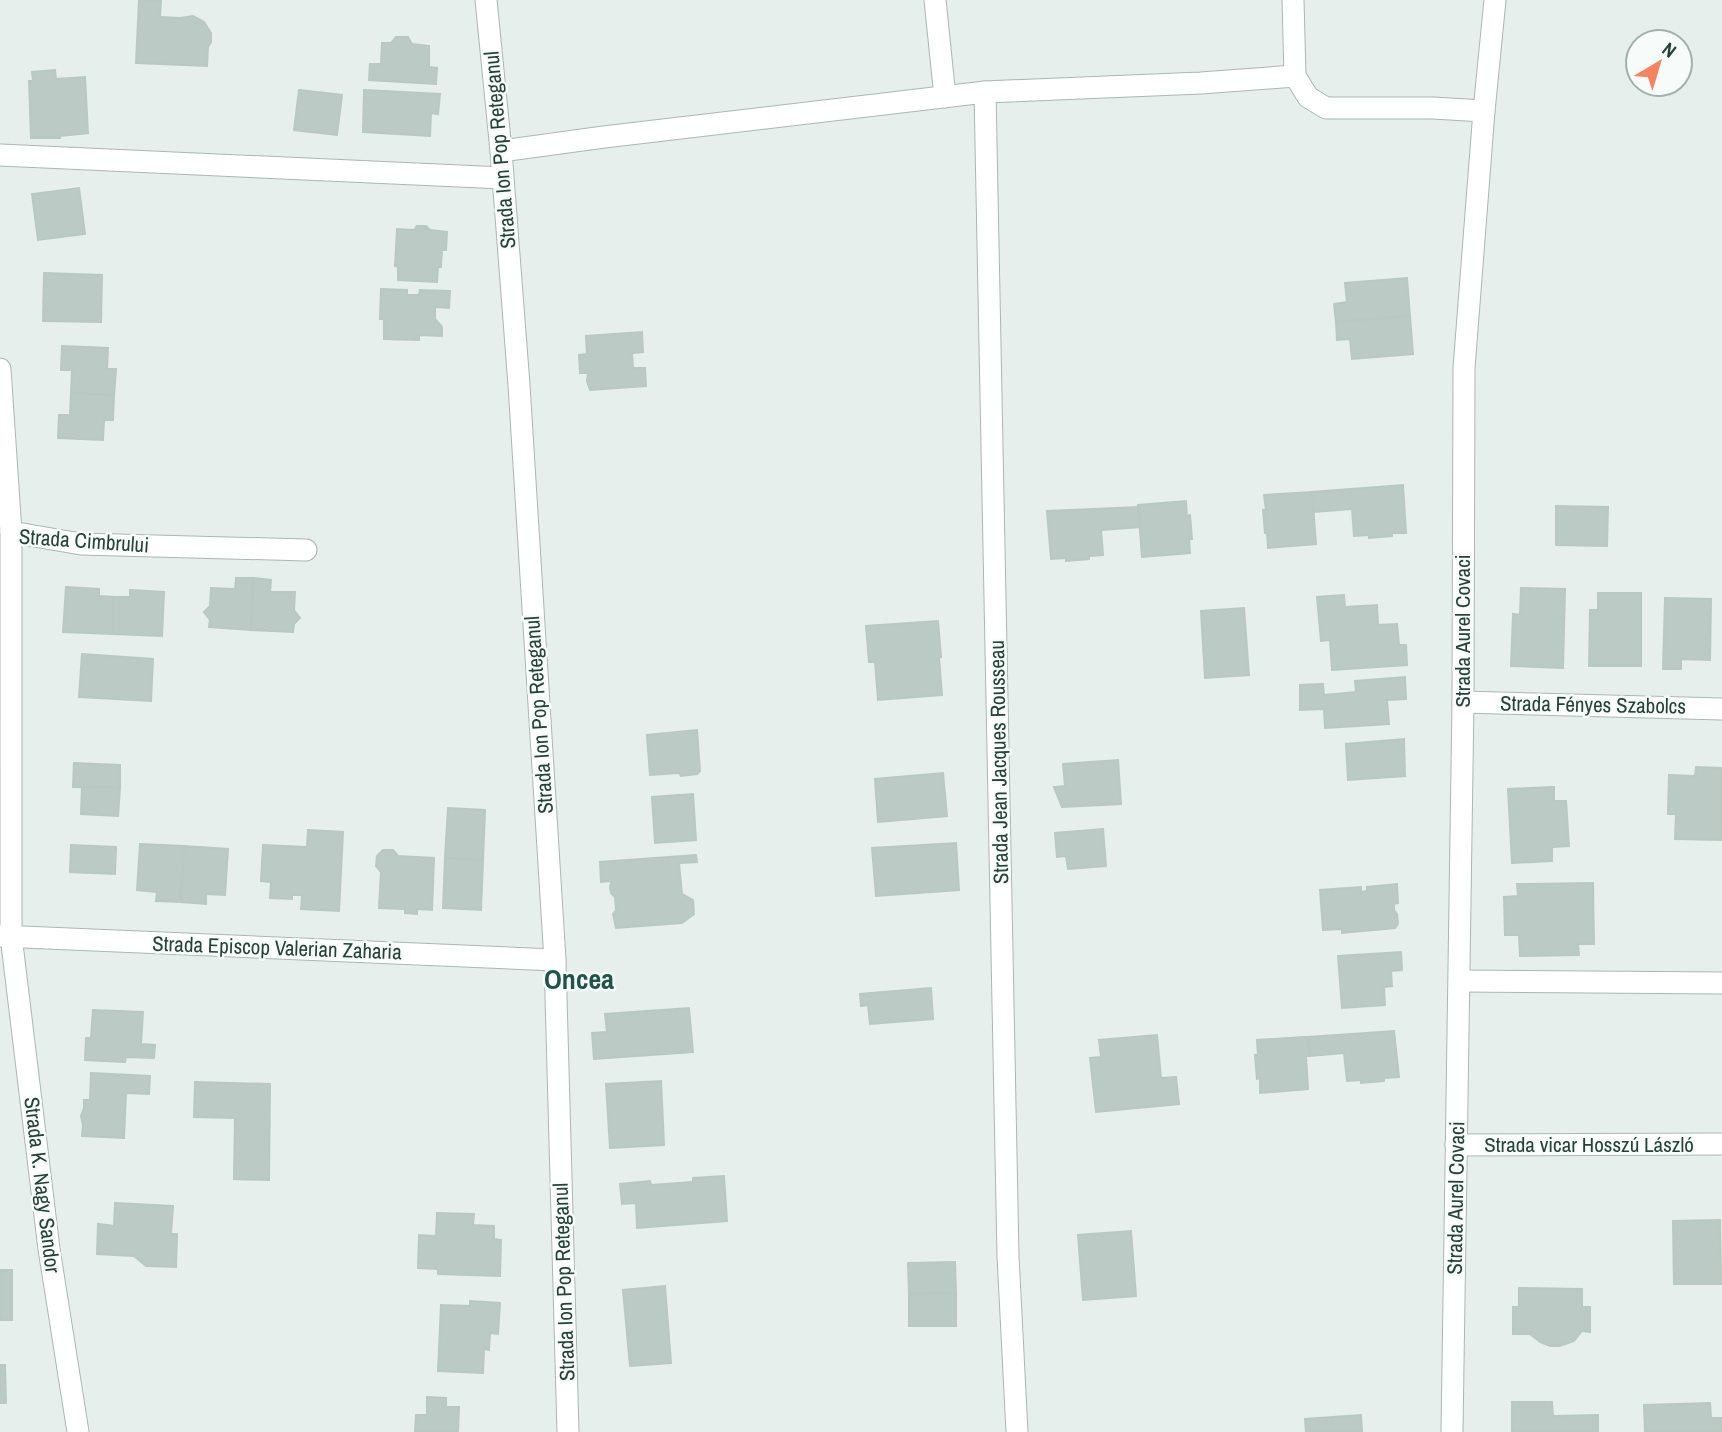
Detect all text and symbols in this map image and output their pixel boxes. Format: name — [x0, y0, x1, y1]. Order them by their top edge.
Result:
north arrow — [1624, 28, 1694, 98]
text: N — [1657, 36, 1682, 63]
street label: Strada Ion Pop Reteganul — [476, 50, 523, 250]
street label: Strada Cimbrului — [18, 521, 150, 560]
street label: Strada Aurel Covaci — [1448, 554, 1477, 708]
street label: Strada Ion Pop Reteganul — [517, 615, 560, 815]
street label: Strada Jean Jacques Rousseau — [982, 640, 1015, 884]
street label: Strada Fényes Szabolcs — [1500, 688, 1686, 721]
street label: Strada Episcop Valerian Zaharia — [152, 929, 403, 966]
district label: Oncea — [544, 960, 614, 998]
street label: Strada K. Nagy Sandor — [17, 1095, 68, 1275]
street label: Strada Aurel Covaci — [1440, 1121, 1471, 1275]
street label: Strada vicar Hosszú László — [1484, 1130, 1694, 1159]
street label: Strada Ion Pop Reteganul — [546, 1182, 581, 1382]

